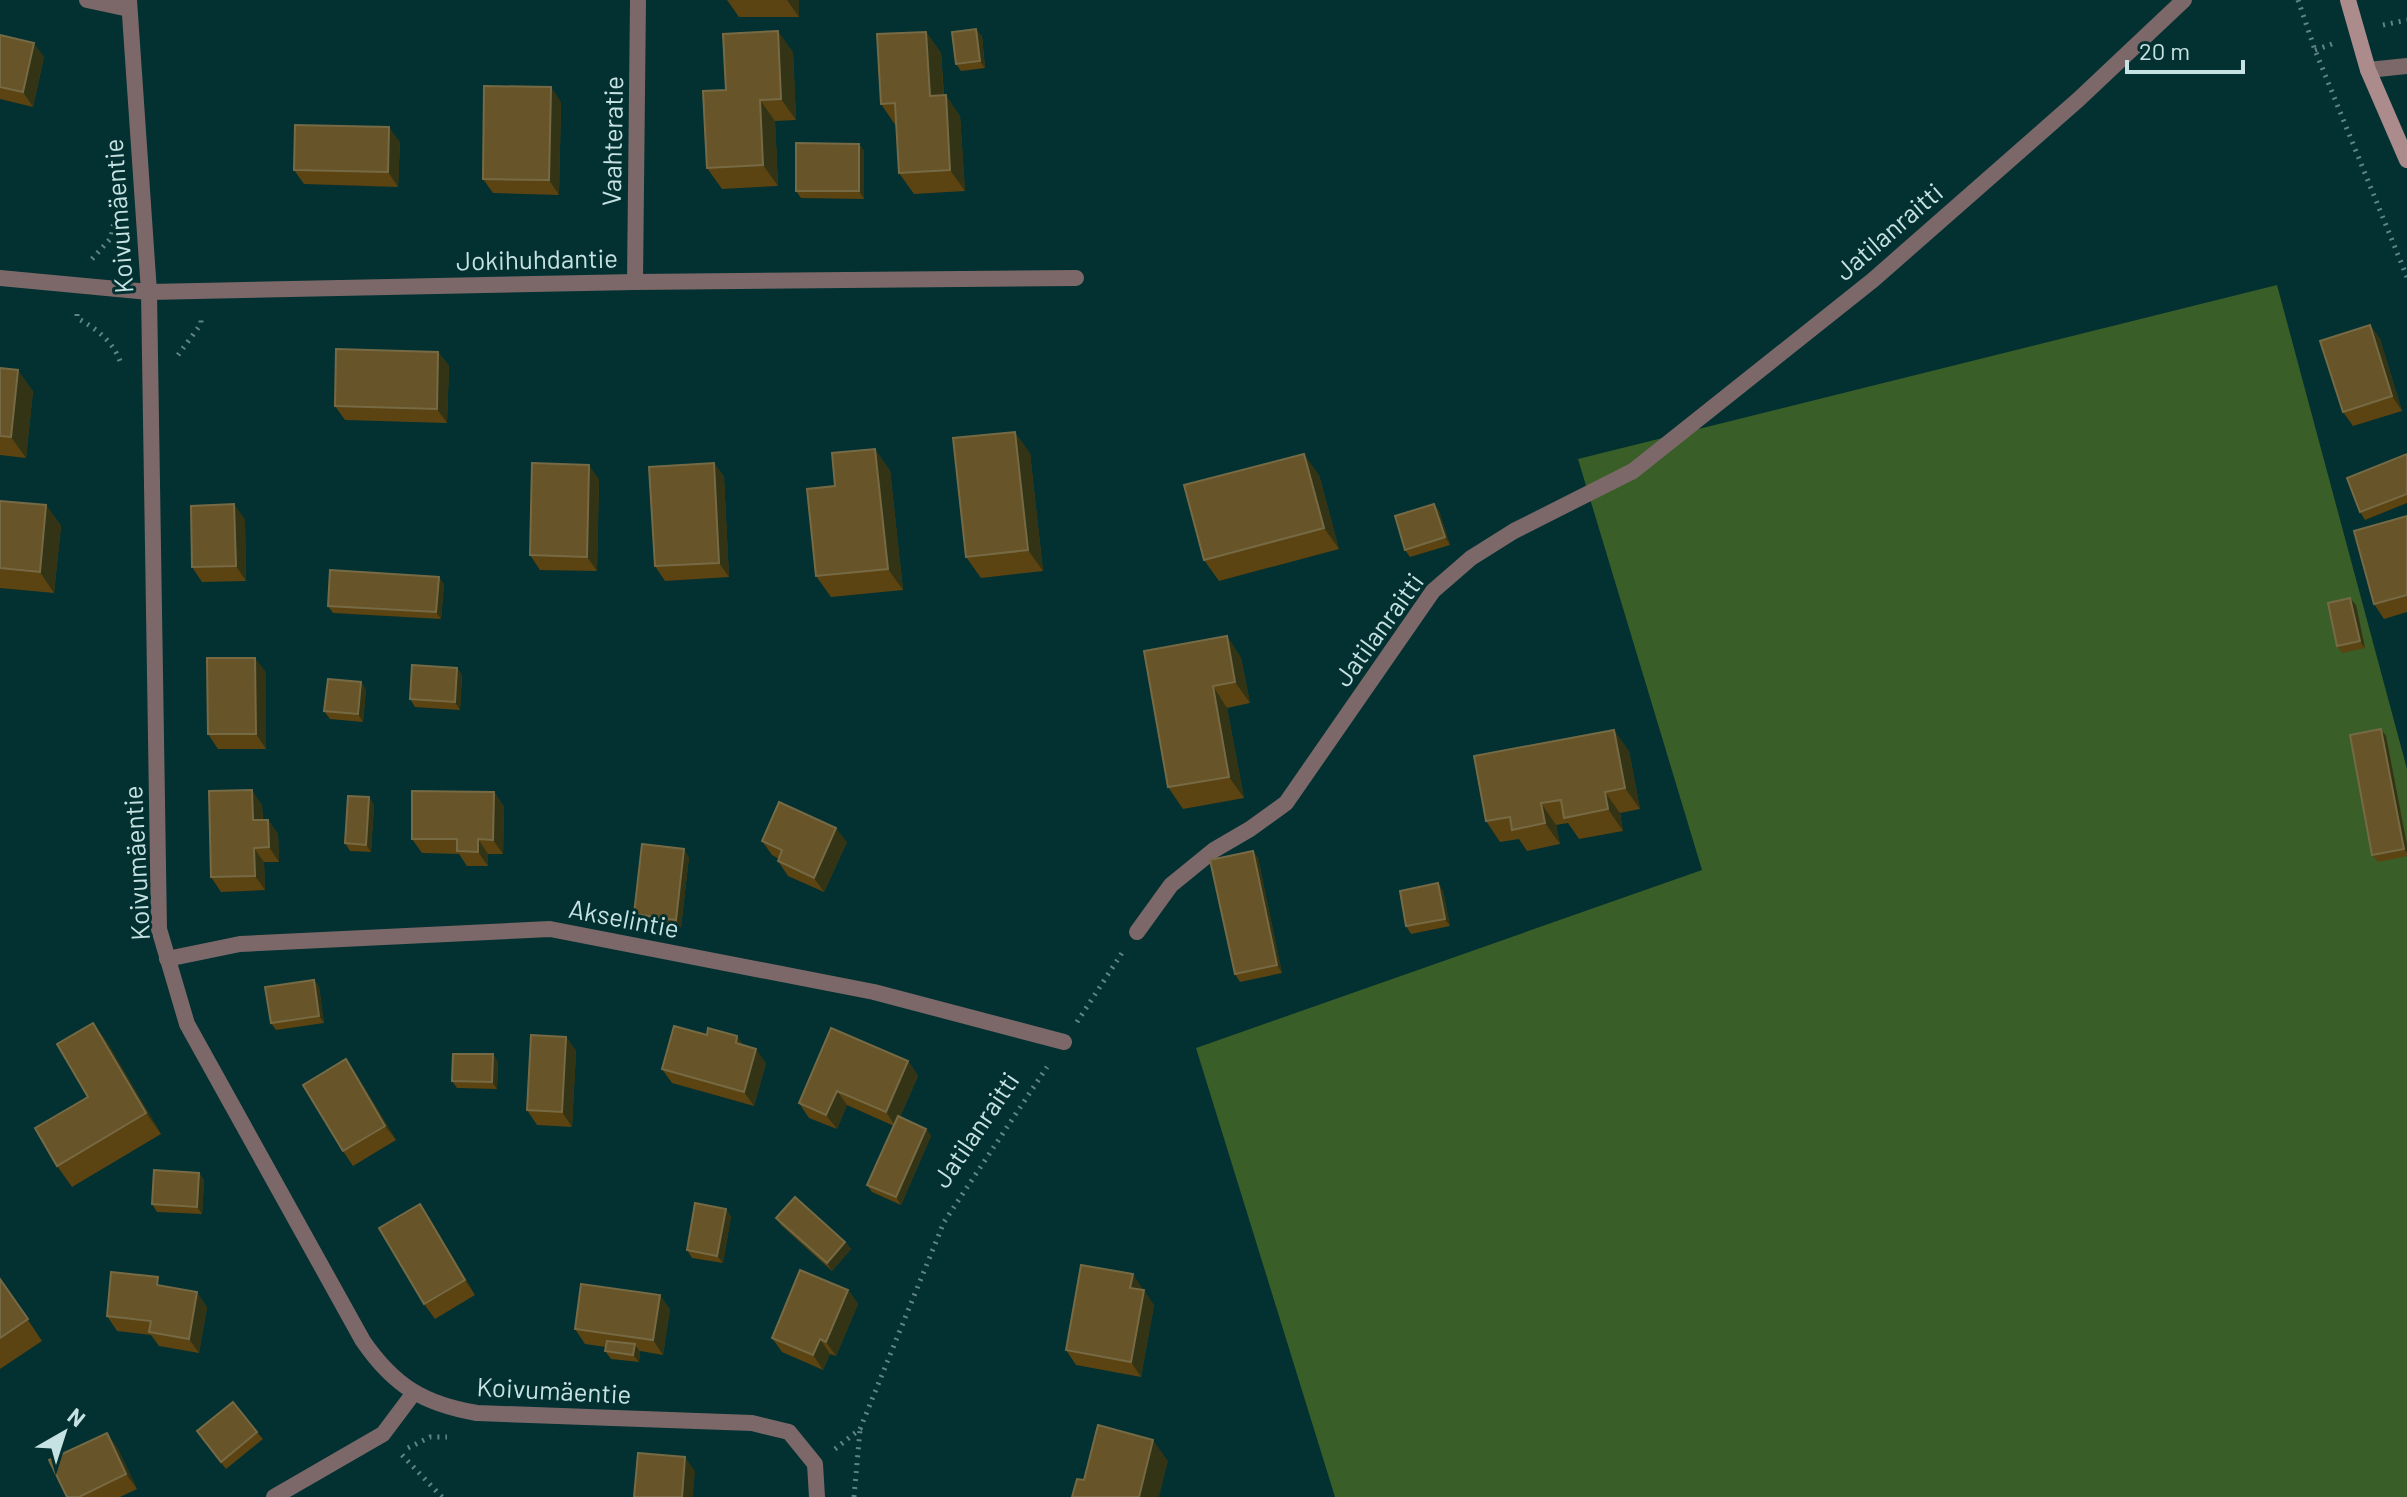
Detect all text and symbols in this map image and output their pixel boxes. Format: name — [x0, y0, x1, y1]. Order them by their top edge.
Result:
scale bar — [2127, 24, 2243, 74]
text: 20 m — [2139, 36, 2190, 65]
street label: Vaahteratie — [595, 76, 628, 206]
street label: Koivumäentie — [97, 138, 138, 294]
street label: Jatilanraitti — [1828, 176, 1948, 286]
street label: Jokihuhdantie — [456, 242, 618, 275]
street label: Jatilanraitti — [1326, 566, 1429, 692]
street label: Koivumäentie — [116, 785, 155, 941]
street label: Akselintie — [567, 892, 682, 943]
street label: Jatilanraitti — [925, 1066, 1025, 1193]
street label: Koivumäentie — [476, 1370, 632, 1409]
north arrow — [24, 1393, 104, 1473]
text: N — [63, 1402, 91, 1431]

